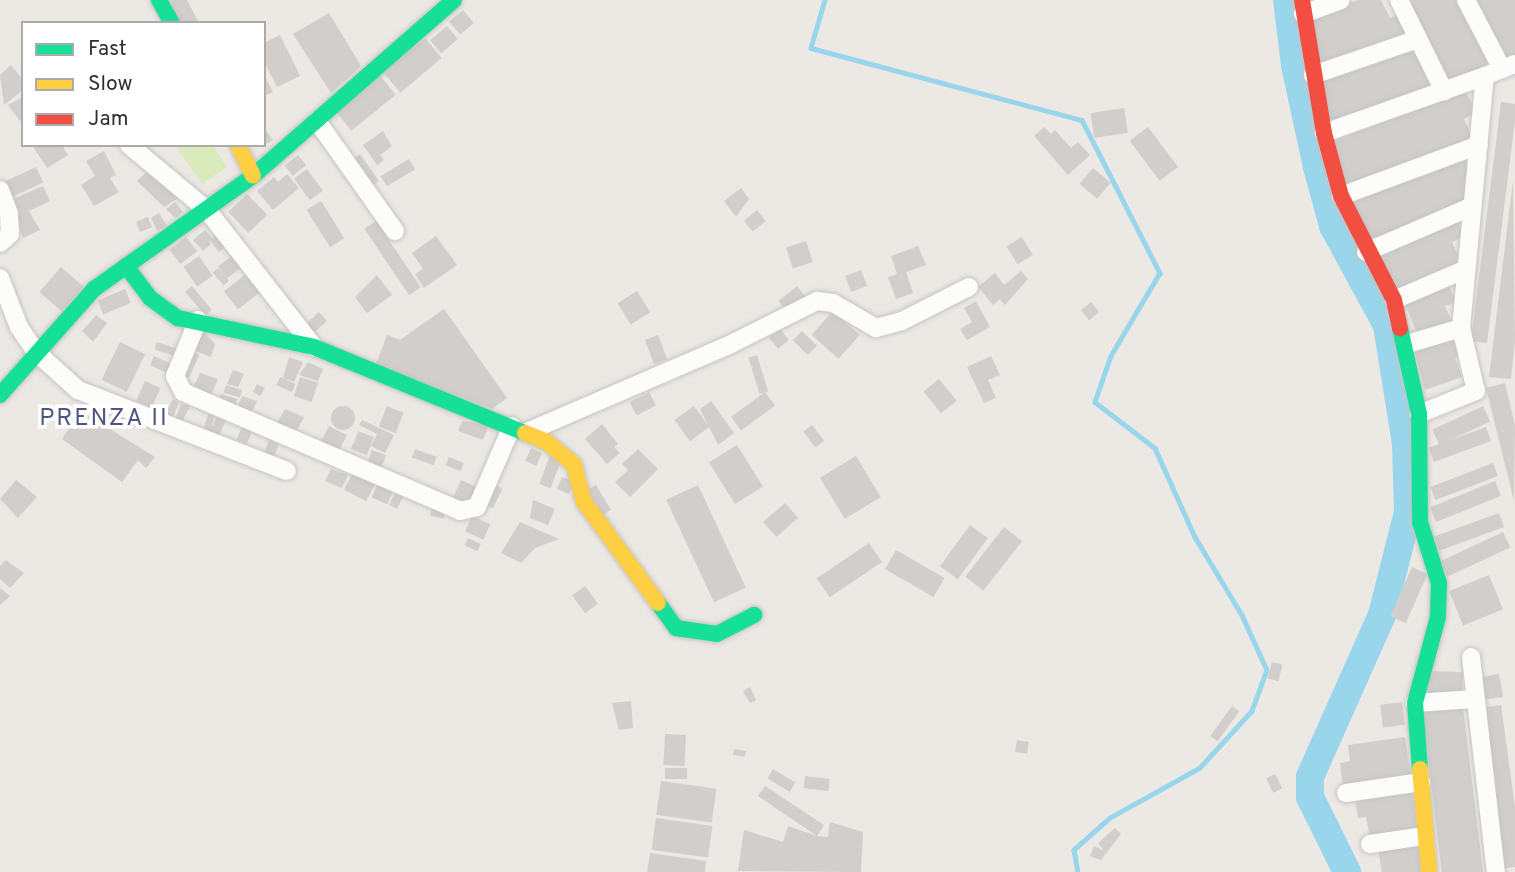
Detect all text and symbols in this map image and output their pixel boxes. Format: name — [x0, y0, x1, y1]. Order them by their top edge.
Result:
legend — [21, 21, 266, 147]
text: Fast — [88, 36, 127, 63]
text: Slow — [88, 71, 133, 98]
text: Jam — [88, 106, 129, 133]
district label: PRENZA II — [40, 406, 168, 434]

